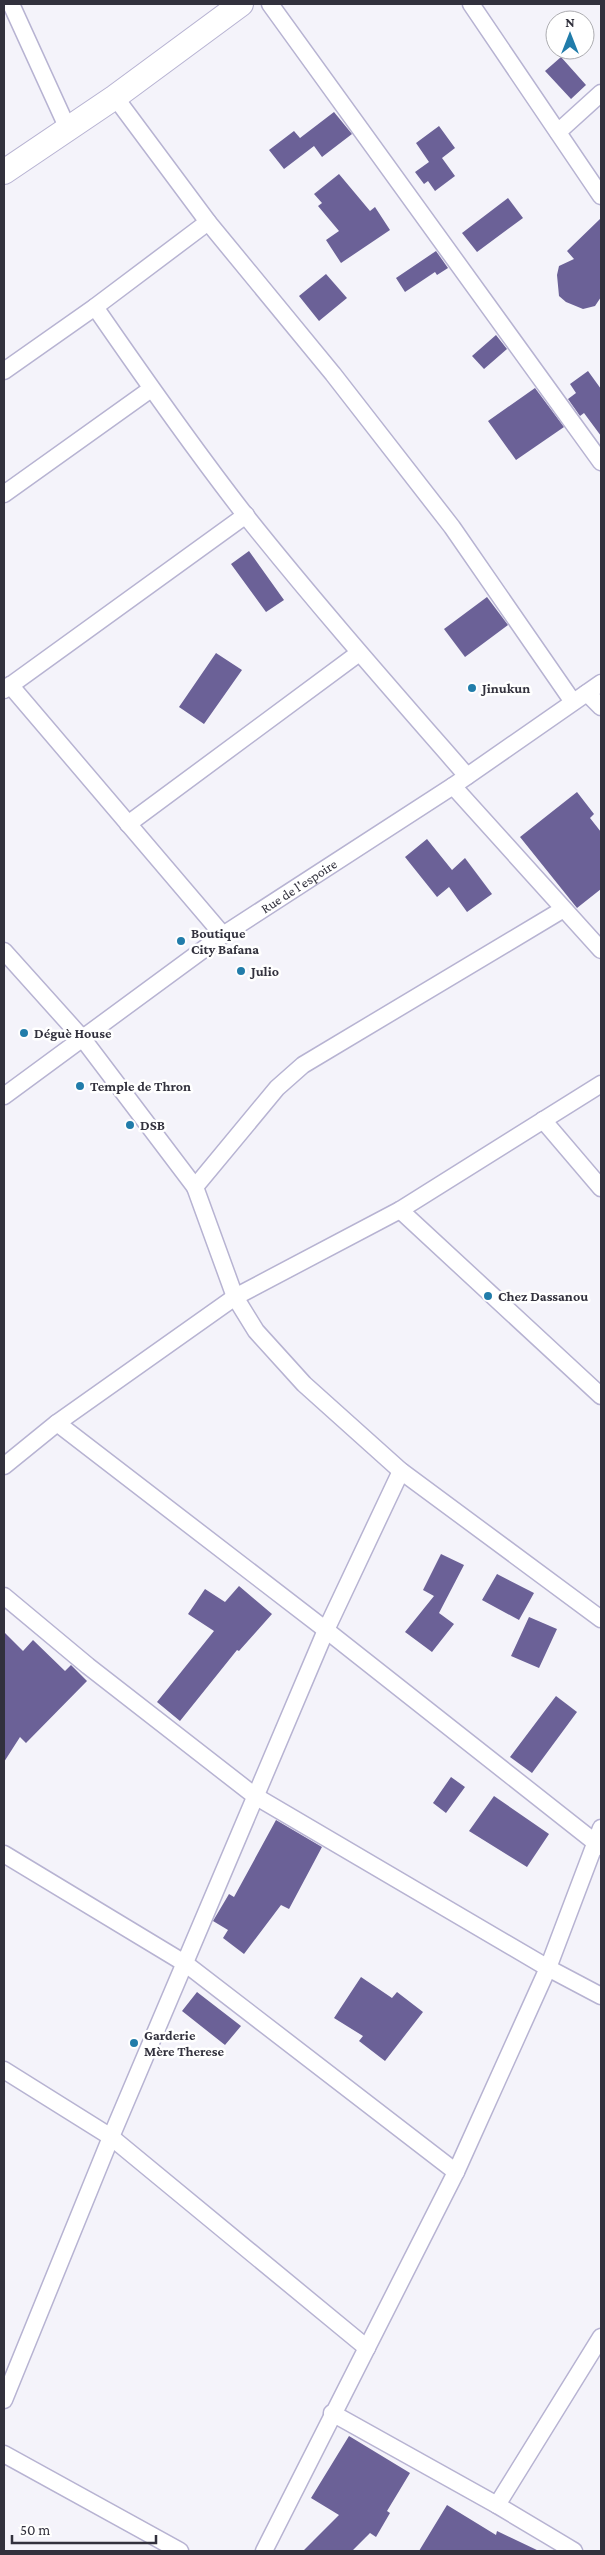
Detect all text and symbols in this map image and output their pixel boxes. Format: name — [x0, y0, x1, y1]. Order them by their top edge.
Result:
north arrow — [545, 10, 595, 60]
text: N — [565, 14, 575, 30]
place label: Jinukun — [480, 680, 530, 696]
marker: Jinukun — [466, 682, 478, 694]
street label: Rue de l'espoire — [258, 856, 340, 916]
place label: Boutique City Bafana — [191, 925, 259, 957]
marker: Boutique City Bafana — [175, 935, 187, 947]
place label: Julio — [249, 963, 279, 979]
marker: Julio — [235, 965, 247, 977]
place label: Déguè House — [34, 1025, 112, 1041]
marker: Déguè House — [18, 1027, 30, 1039]
place label: Temple de Thron — [90, 1078, 191, 1094]
marker: Temple de Thron — [74, 1080, 86, 1092]
place label: DSB — [140, 1117, 165, 1133]
marker: DSB — [124, 1119, 136, 1131]
place label: Chez Dassanou — [498, 1288, 588, 1304]
marker: Chez Dassanou — [482, 1290, 494, 1302]
place label: Garderie Mère Therese — [144, 2027, 224, 2059]
marker: Garderie Mère Therese — [128, 2037, 140, 2049]
scale bar — [12, 2512, 156, 2544]
text: 50 m — [20, 2522, 50, 2538]

